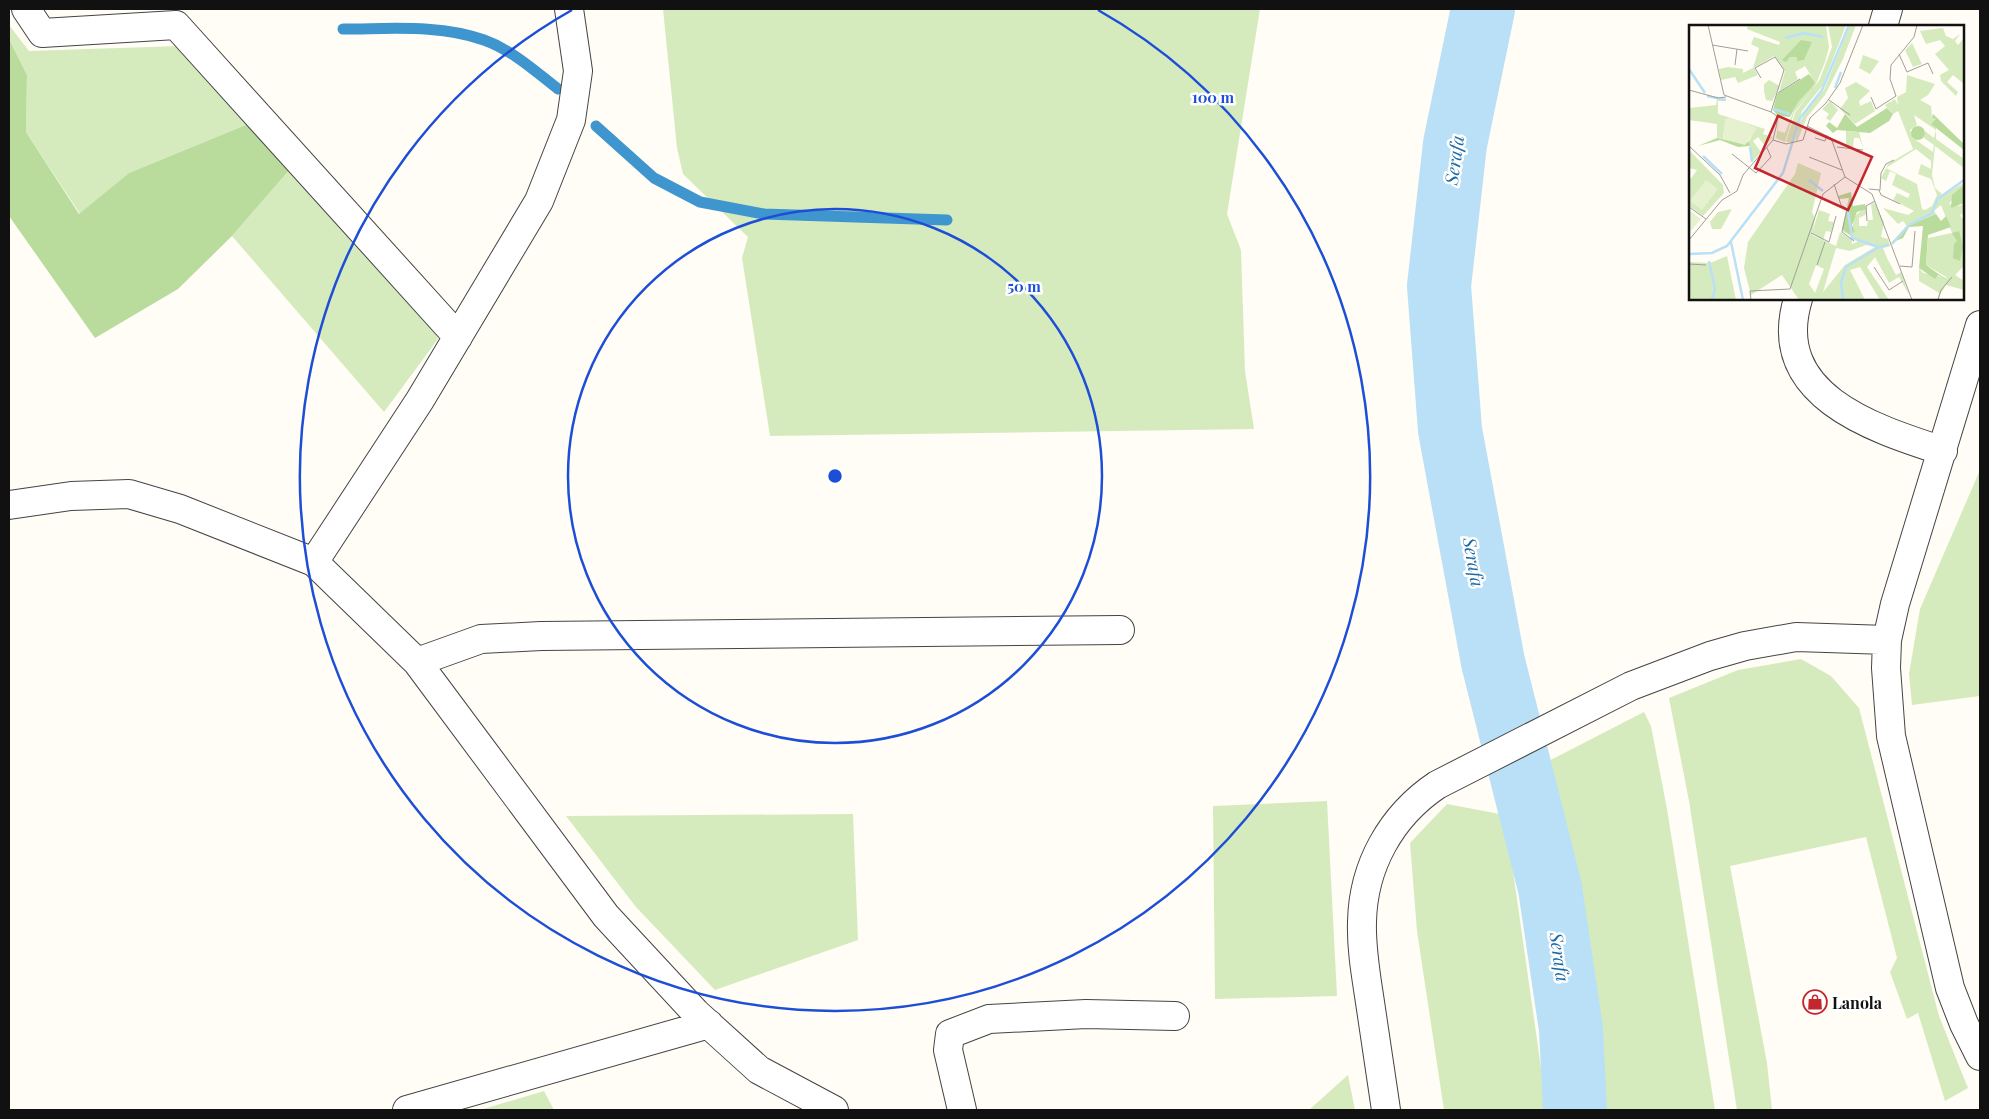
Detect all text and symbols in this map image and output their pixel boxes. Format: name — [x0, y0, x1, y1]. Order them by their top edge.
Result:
inset map — [1689, 25, 1964, 300]
text: 100 m — [1192, 87, 1235, 107]
water label: Serafa — [1439, 134, 1469, 187]
text: 50 m — [1007, 276, 1041, 296]
centre of rings — [826, 467, 844, 485]
water label: Serafa — [1458, 535, 1490, 589]
water label: Serafa — [1545, 930, 1575, 983]
shop icon: Lanola — [1802, 989, 1828, 1015]
place label: Lanola — [1832, 992, 1883, 1013]

